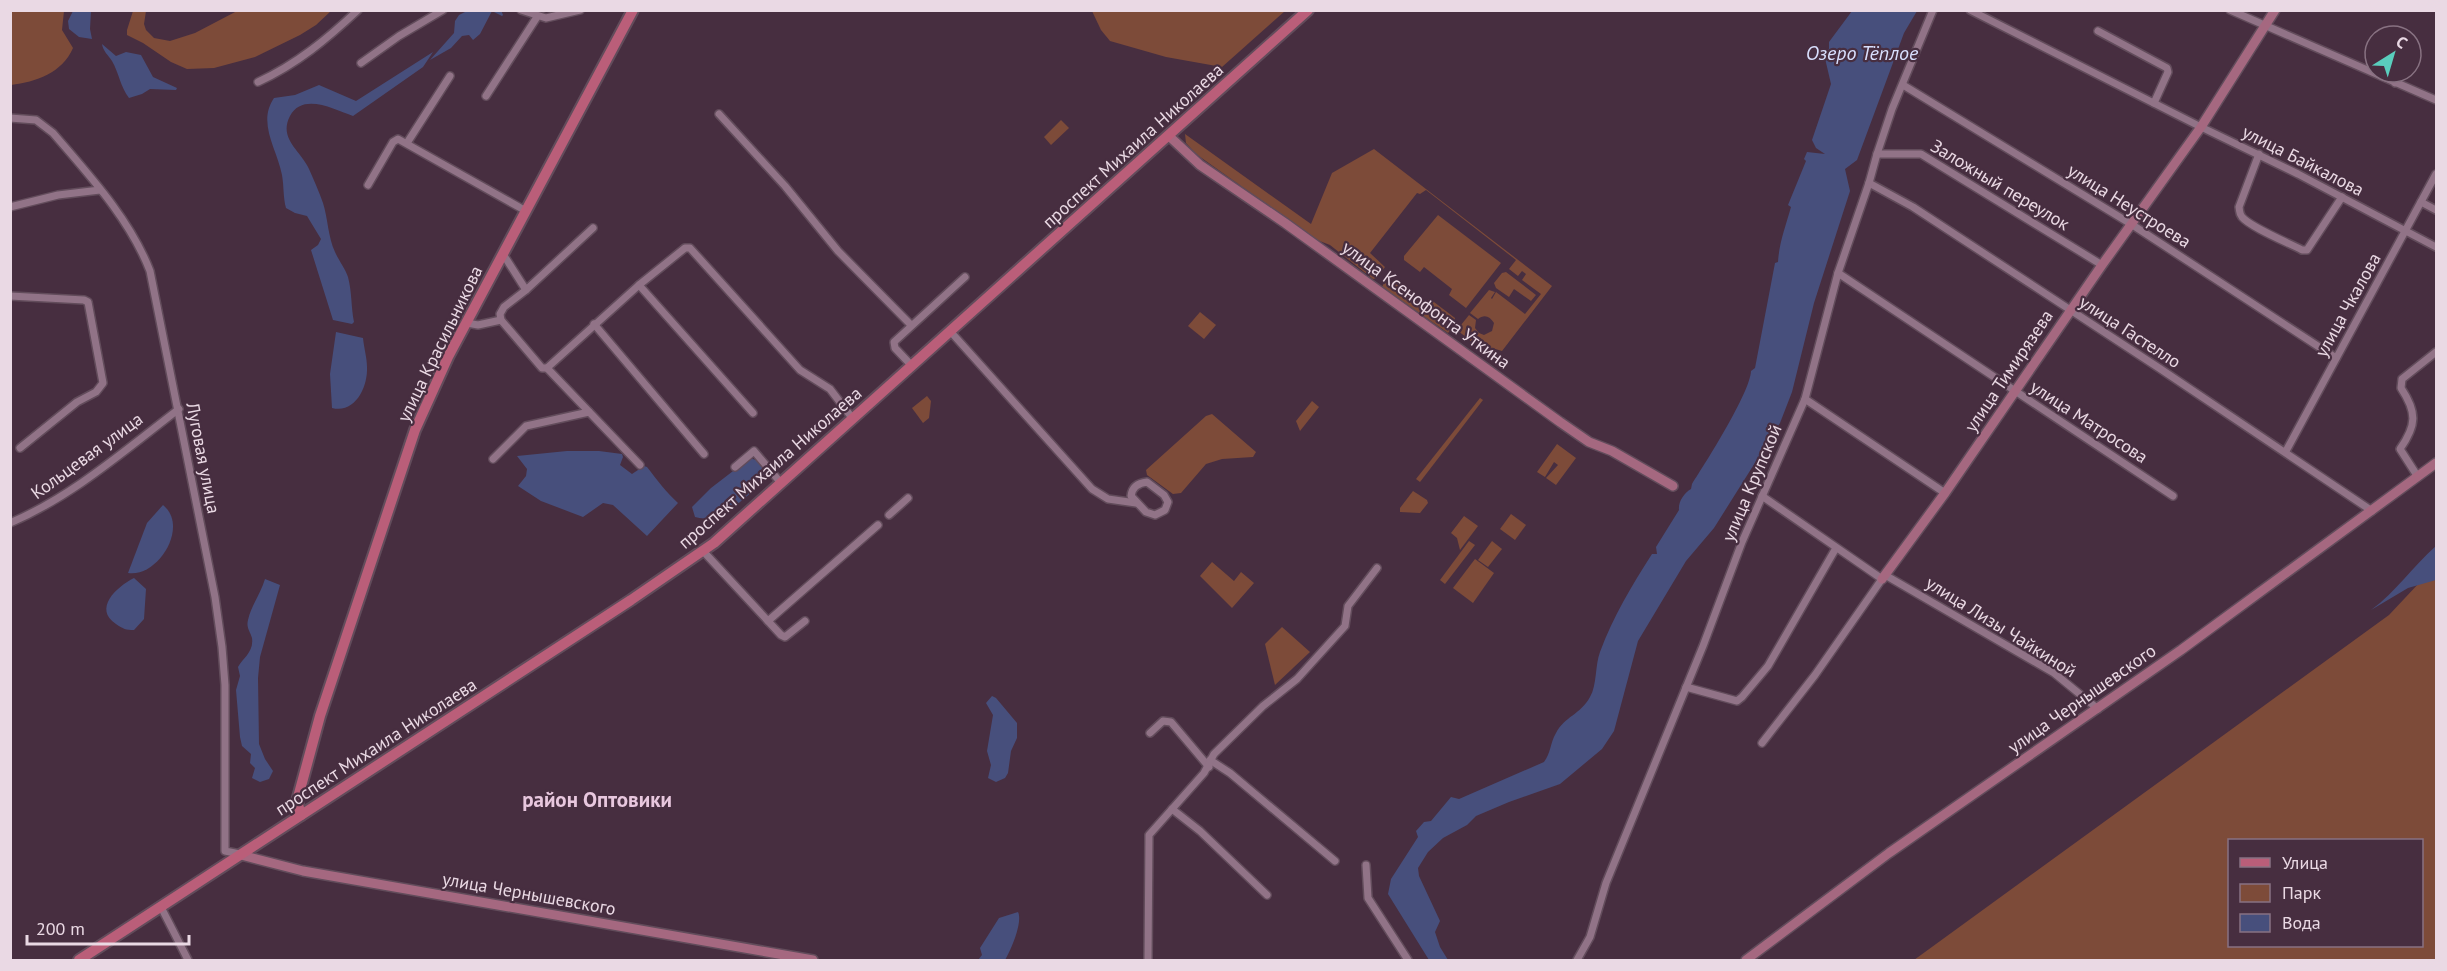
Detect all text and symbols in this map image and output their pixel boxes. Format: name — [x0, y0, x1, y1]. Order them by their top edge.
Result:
north arrow — [2363, 24, 2423, 84]
text: С — [2392, 31, 2412, 53]
water label: Озеро Тёплое — [1806, 40, 1919, 66]
street label: проспект Михаила Николаева — [1037, 58, 1228, 233]
street label: улица Байкалова — [2239, 120, 2368, 201]
street label: Заложный переулок — [1927, 134, 2074, 235]
street label: улица Неустроева — [2063, 158, 2195, 253]
street label: улица Ксенофонта Уткина — [1338, 236, 1515, 373]
street label: улица Чкалова — [2309, 249, 2386, 361]
street label: улица Красильникова — [392, 262, 487, 426]
street label: улица Гастелло — [2075, 290, 2185, 373]
street label: улица Тимирязева — [1959, 305, 2058, 436]
street label: улица Матросова — [2026, 375, 2152, 468]
street label: проспект Михаила Николаева — [673, 382, 866, 554]
street label: Луговая улица — [181, 399, 226, 515]
street label: Кольцевая улица — [26, 407, 147, 504]
street label: улица Крупской — [1717, 421, 1787, 545]
street label: улица Лизы Чайкиной — [1922, 571, 2081, 682]
street label: улица Чернышевского — [2003, 639, 2160, 758]
street label: проспект Михаила Николаева — [271, 673, 481, 820]
district label: район Оптовики — [522, 786, 672, 813]
legend — [2228, 839, 2423, 947]
text: Улица — [2282, 851, 2328, 874]
street label: улица Чернышевского — [441, 867, 618, 920]
text: Парк — [2282, 881, 2322, 904]
scale bar — [27, 908, 189, 946]
text: Вода — [2282, 911, 2321, 934]
text: 200 m — [36, 917, 85, 940]

